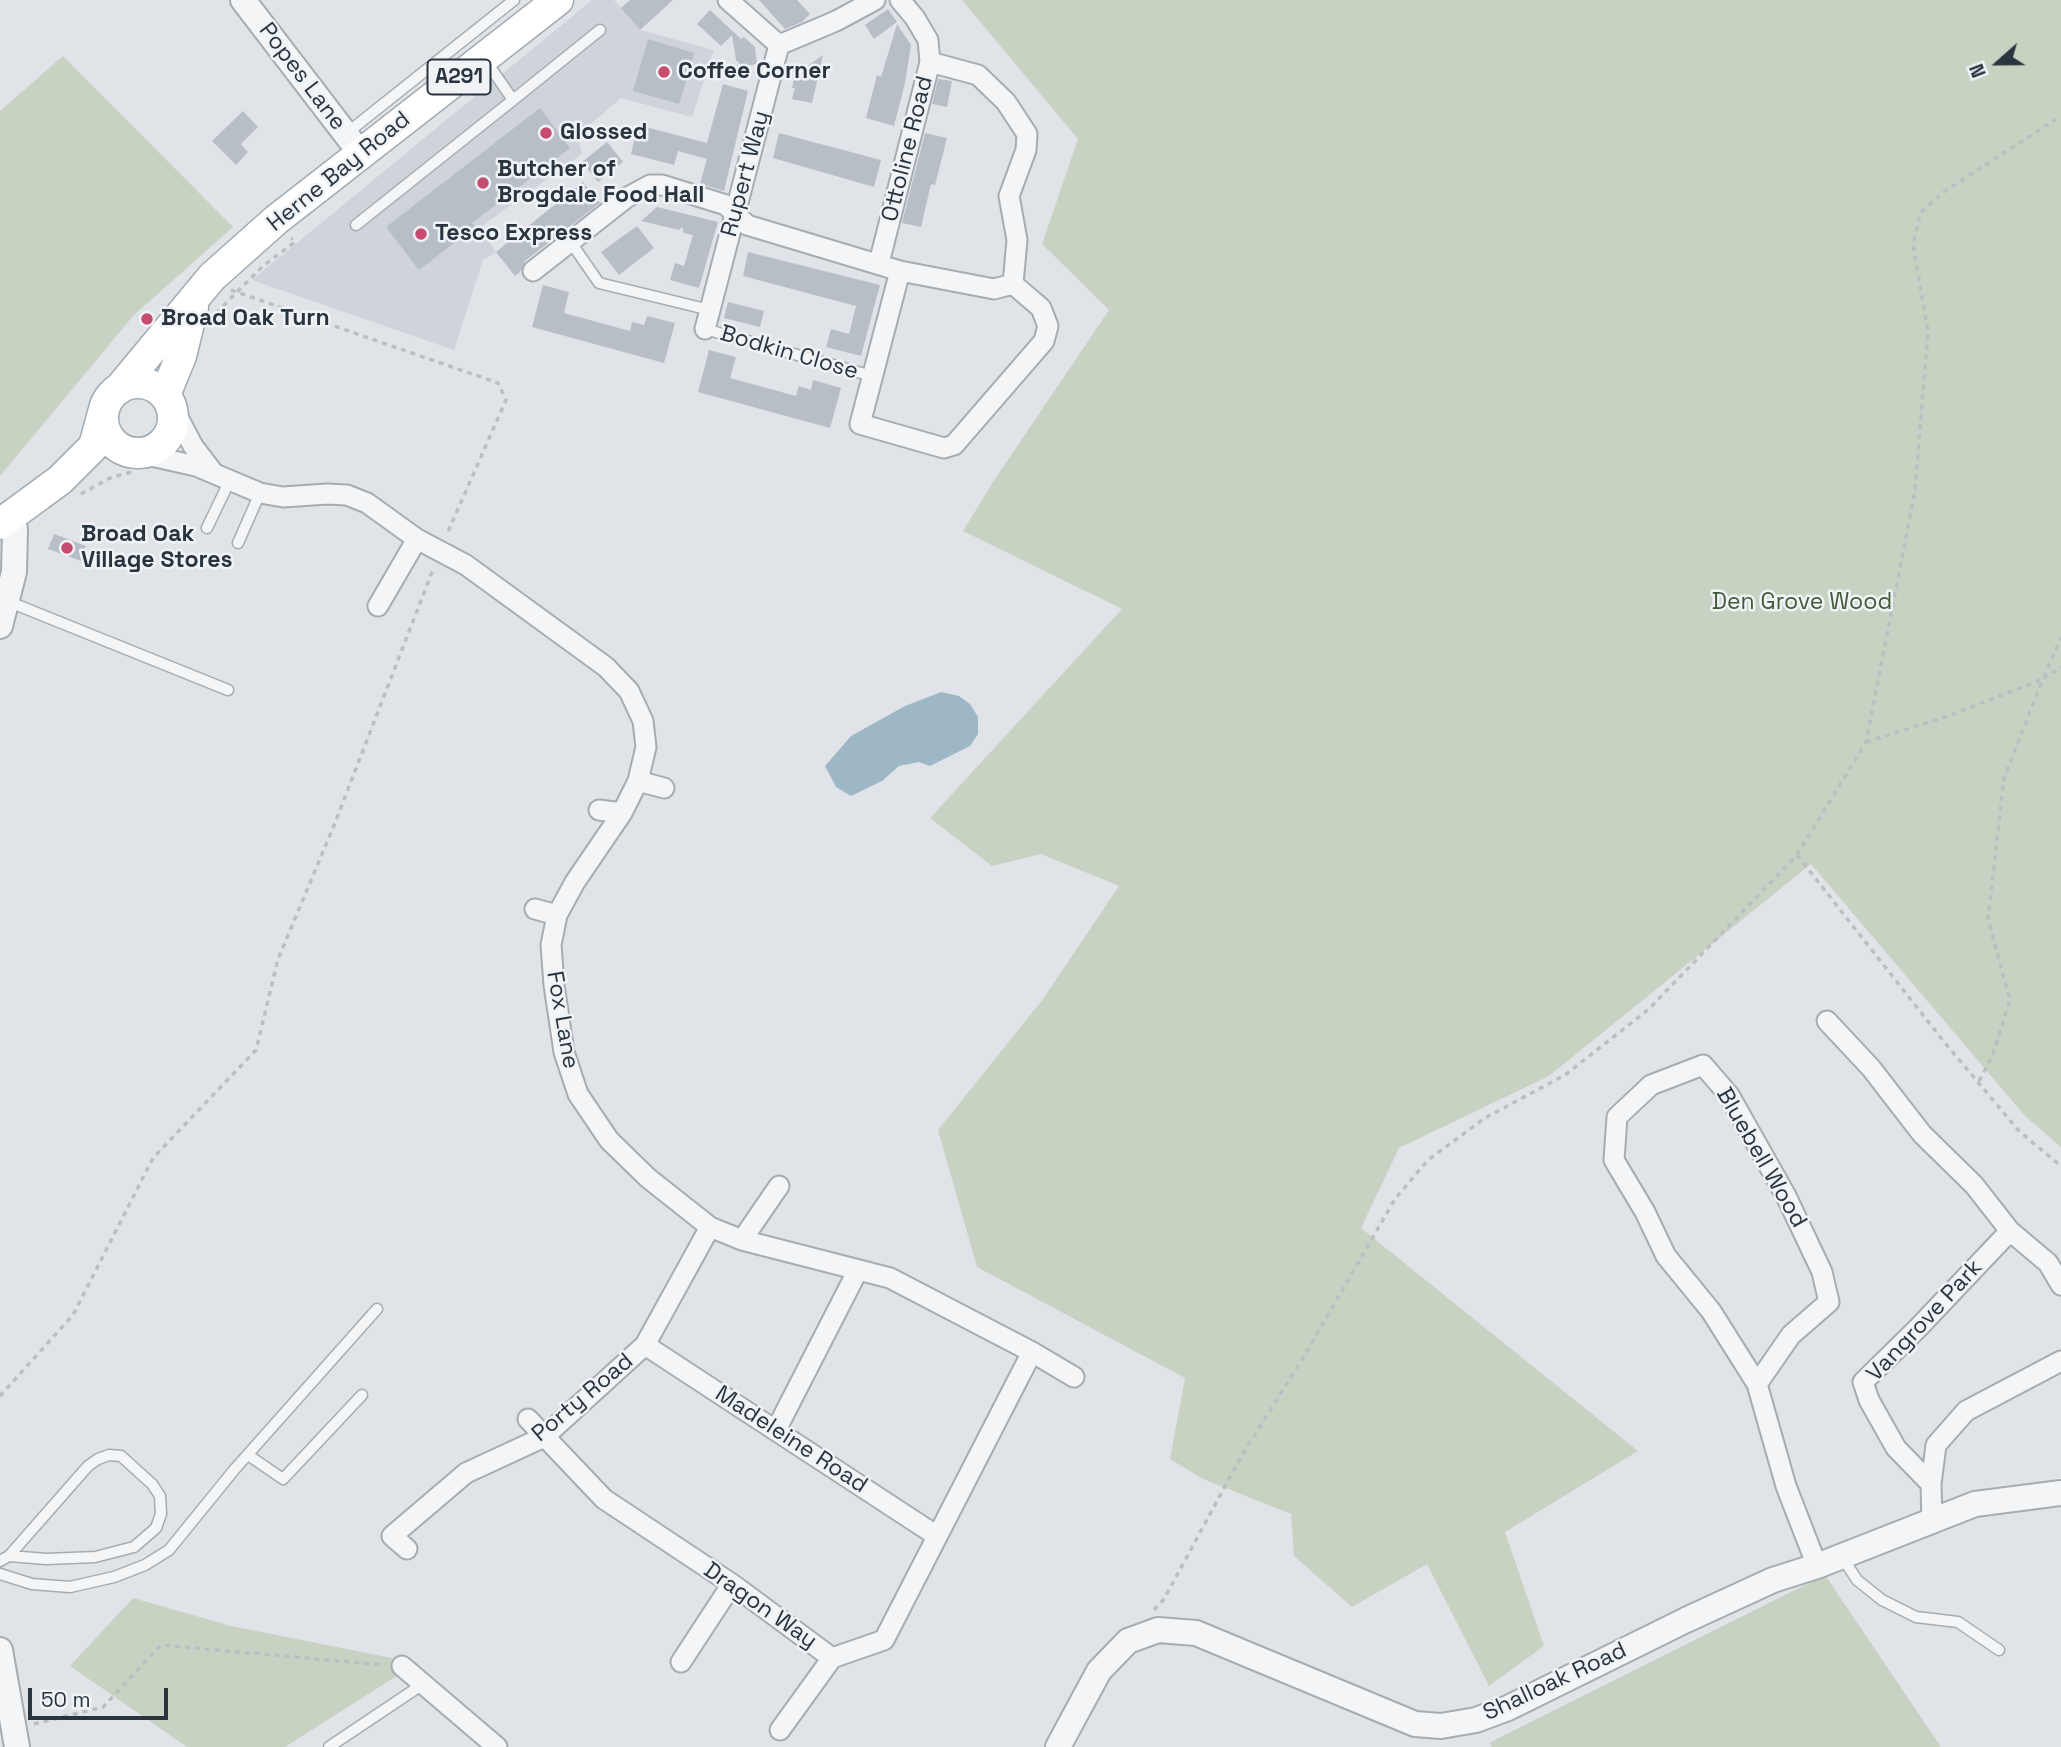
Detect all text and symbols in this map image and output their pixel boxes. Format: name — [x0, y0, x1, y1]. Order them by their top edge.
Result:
street label: Popes Lane — [253, 18, 351, 136]
north arrow — [1963, 28, 2033, 98]
place label: Coffee Corner — [678, 58, 831, 86]
road number: A291 — [428, 60, 490, 94]
text: N — [1964, 60, 1992, 81]
marker: Coffee Corner — [656, 64, 672, 80]
street label: Ottoline Road — [877, 73, 939, 225]
street label: Herne Bay Road — [262, 106, 416, 238]
street label: Rupert Way — [716, 108, 776, 240]
place label: Glossed — [560, 119, 647, 147]
marker: Glossed — [538, 125, 554, 141]
place label: Butcher of Brogdale Food Hall — [497, 156, 704, 210]
marker: Butcher of Brogdale Food Hall — [475, 175, 491, 191]
place label: Tesco Express — [435, 220, 592, 248]
marker: Tesco Express — [413, 226, 429, 242]
place label: Broad Oak Turn — [161, 305, 330, 333]
marker: Broad Oak Turn — [139, 311, 155, 327]
street label: Bodkin Close — [717, 320, 861, 386]
place label: Broad Oak Village Stores — [81, 521, 233, 575]
marker: Broad Oak Village Stores — [59, 540, 75, 556]
park label: Den Grove Wood — [1712, 589, 1892, 617]
street label: Fox Lane — [540, 969, 584, 1071]
street label: Bluebell Wood — [1710, 1083, 1812, 1233]
street label: Vangrove Park — [1861, 1254, 1989, 1388]
street label: Porty Road — [527, 1348, 639, 1448]
street label: Madeleine Road — [710, 1380, 872, 1500]
street label: Dragon Way — [698, 1557, 822, 1655]
street label: Shalloak Road — [1479, 1637, 1631, 1727]
scale bar — [32, 1674, 172, 1718]
text: 50 m — [41, 1686, 91, 1713]

